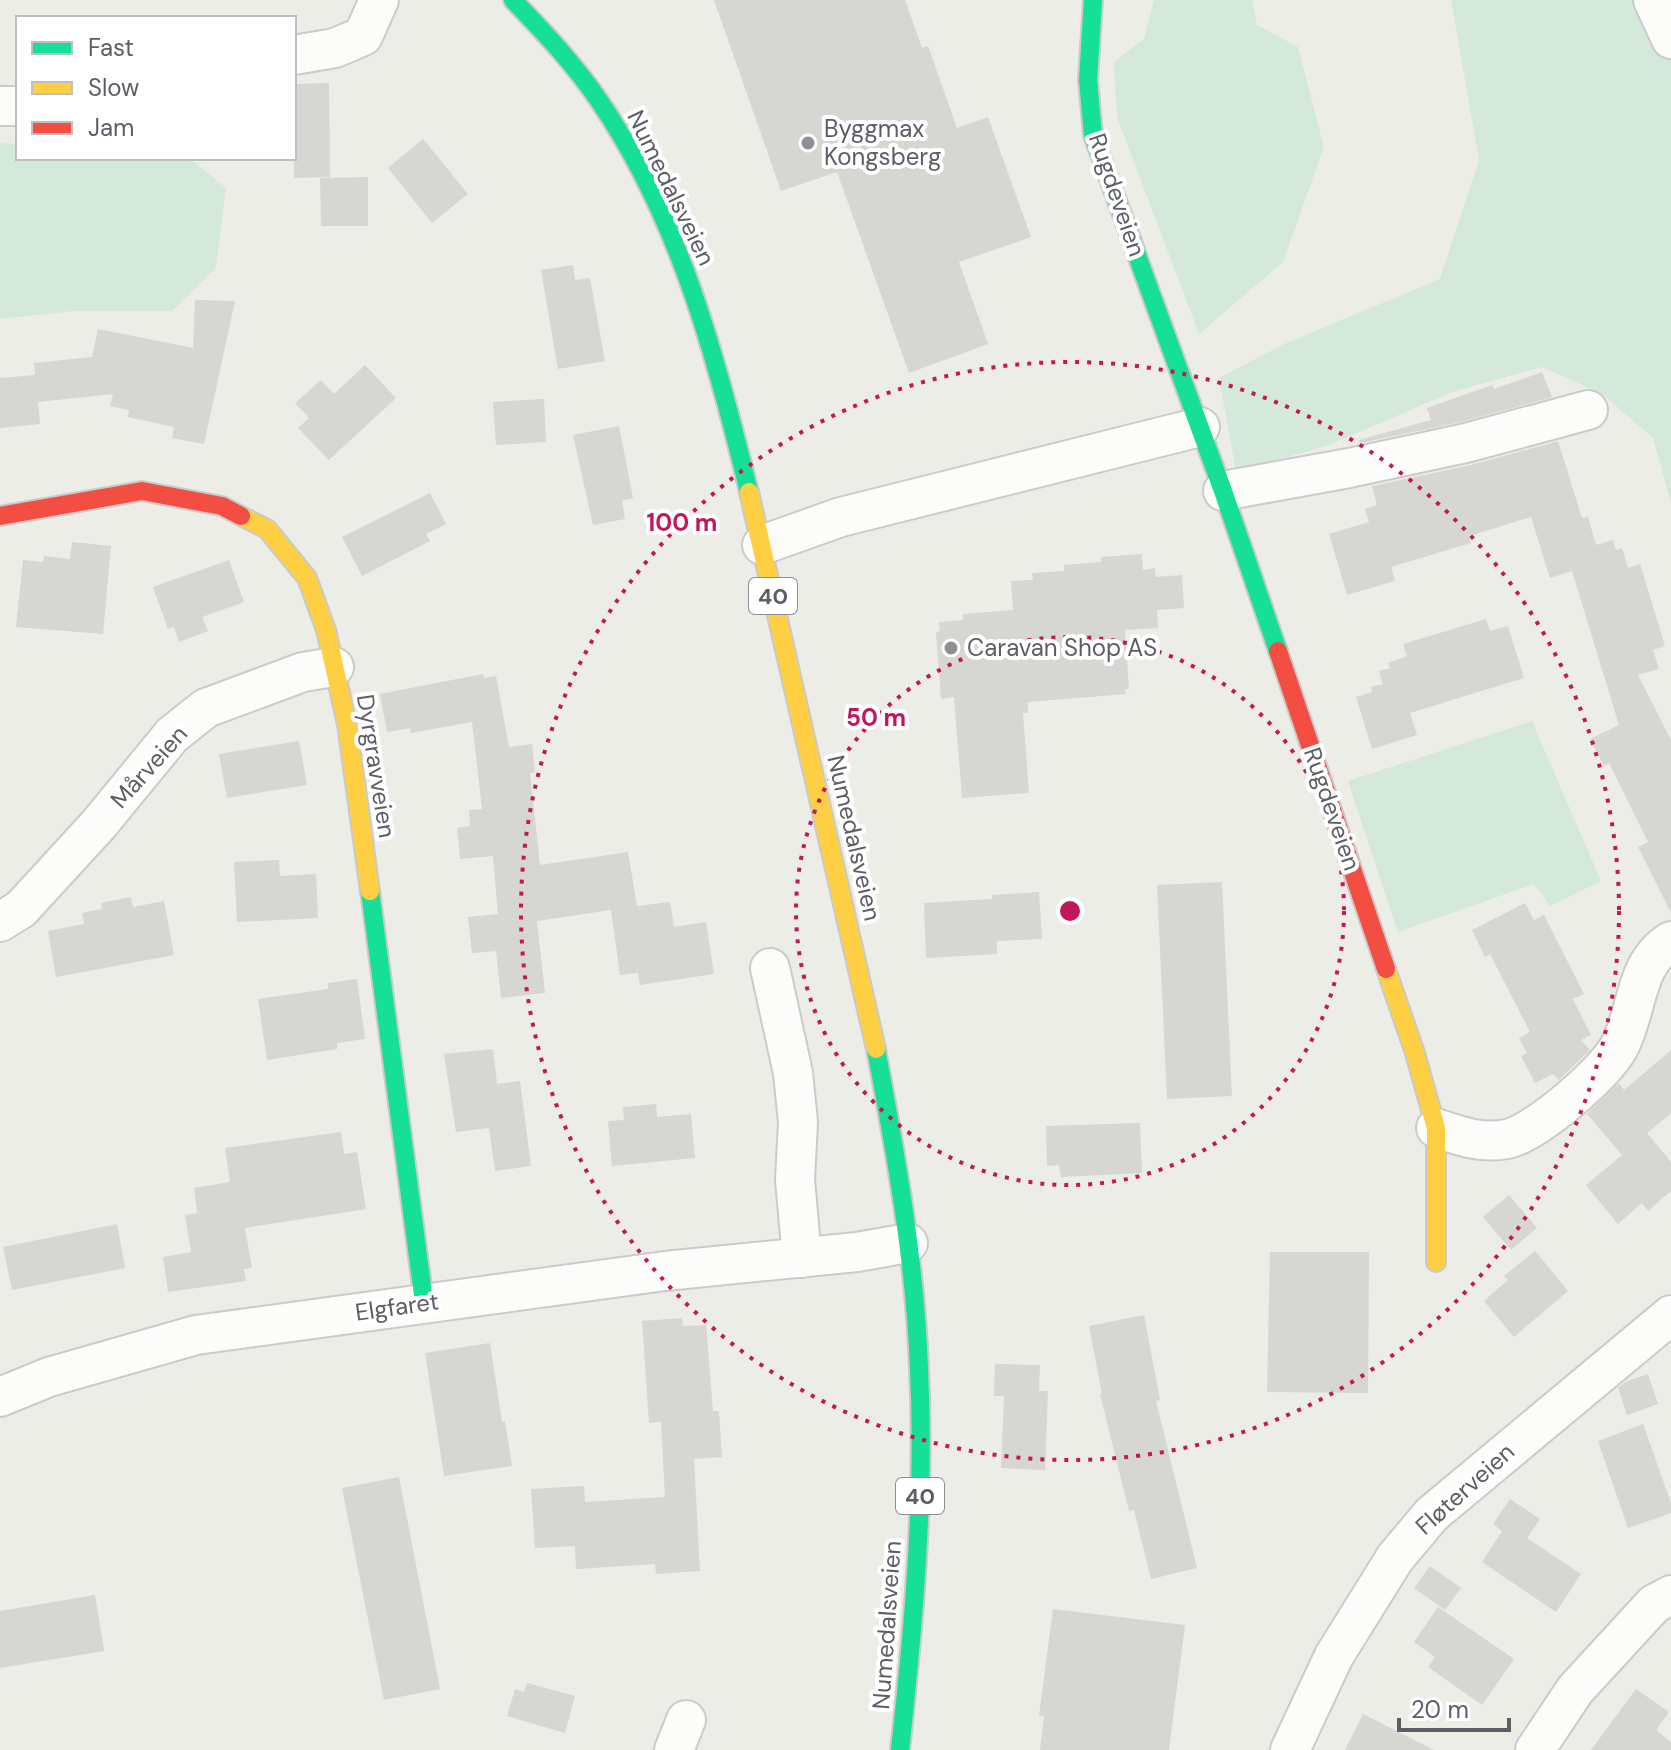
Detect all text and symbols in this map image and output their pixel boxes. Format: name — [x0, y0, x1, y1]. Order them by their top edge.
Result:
legend — [16, 16, 296, 160]
text: Fast — [88, 32, 134, 63]
text: Slow — [88, 72, 139, 103]
street label: Numedalsveien — [620, 105, 722, 271]
text: Jam — [88, 112, 134, 143]
place label: Byggmax Kongsberg — [824, 113, 941, 172]
street label: Rugdeveien — [1082, 129, 1153, 260]
marker: Byggmax Kongsberg — [799, 134, 817, 152]
text: 100 m — [647, 507, 717, 538]
road number: 40 — [749, 578, 797, 614]
place label: Caravan Shop AS — [967, 632, 1157, 663]
marker: Caravan Shop AS — [942, 639, 960, 657]
street label: Dyrgravveien — [350, 692, 403, 840]
text: 50 m — [846, 702, 906, 733]
street label: Mårveien — [103, 719, 194, 815]
street label: Rugdeveien — [1297, 743, 1368, 874]
street label: Numedalsveien — [820, 752, 889, 924]
centre of rings — [1056, 897, 1084, 925]
street label: Elgfaret — [353, 1285, 441, 1328]
street label: Fløterveien — [1409, 1436, 1521, 1541]
road number: 40 — [896, 1478, 944, 1514]
street label: Numedalsveien — [865, 1540, 908, 1710]
scale bar — [1399, 1682, 1509, 1732]
text: 20 m — [1411, 1694, 1469, 1725]

